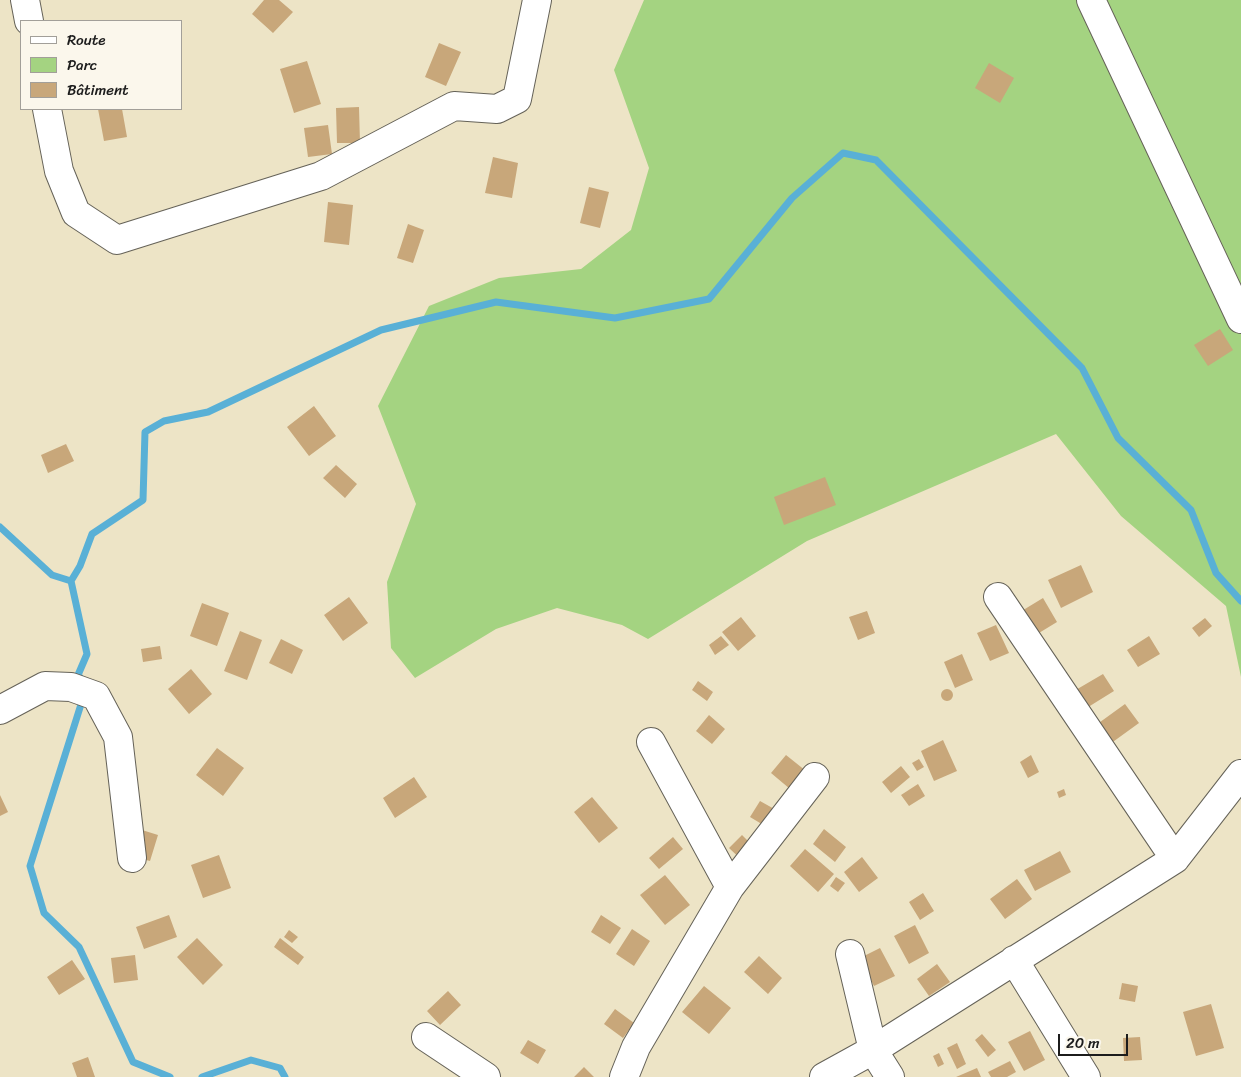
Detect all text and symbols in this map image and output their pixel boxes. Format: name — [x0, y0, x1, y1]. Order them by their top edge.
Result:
legend — [20, 20, 182, 110]
text: Route — [67, 27, 106, 53]
text: Parc — [67, 52, 97, 78]
text: Bâtiment — [67, 77, 129, 103]
scale bar — [1061, 1024, 1131, 1056]
text: 20 m — [1066, 1030, 1100, 1056]

